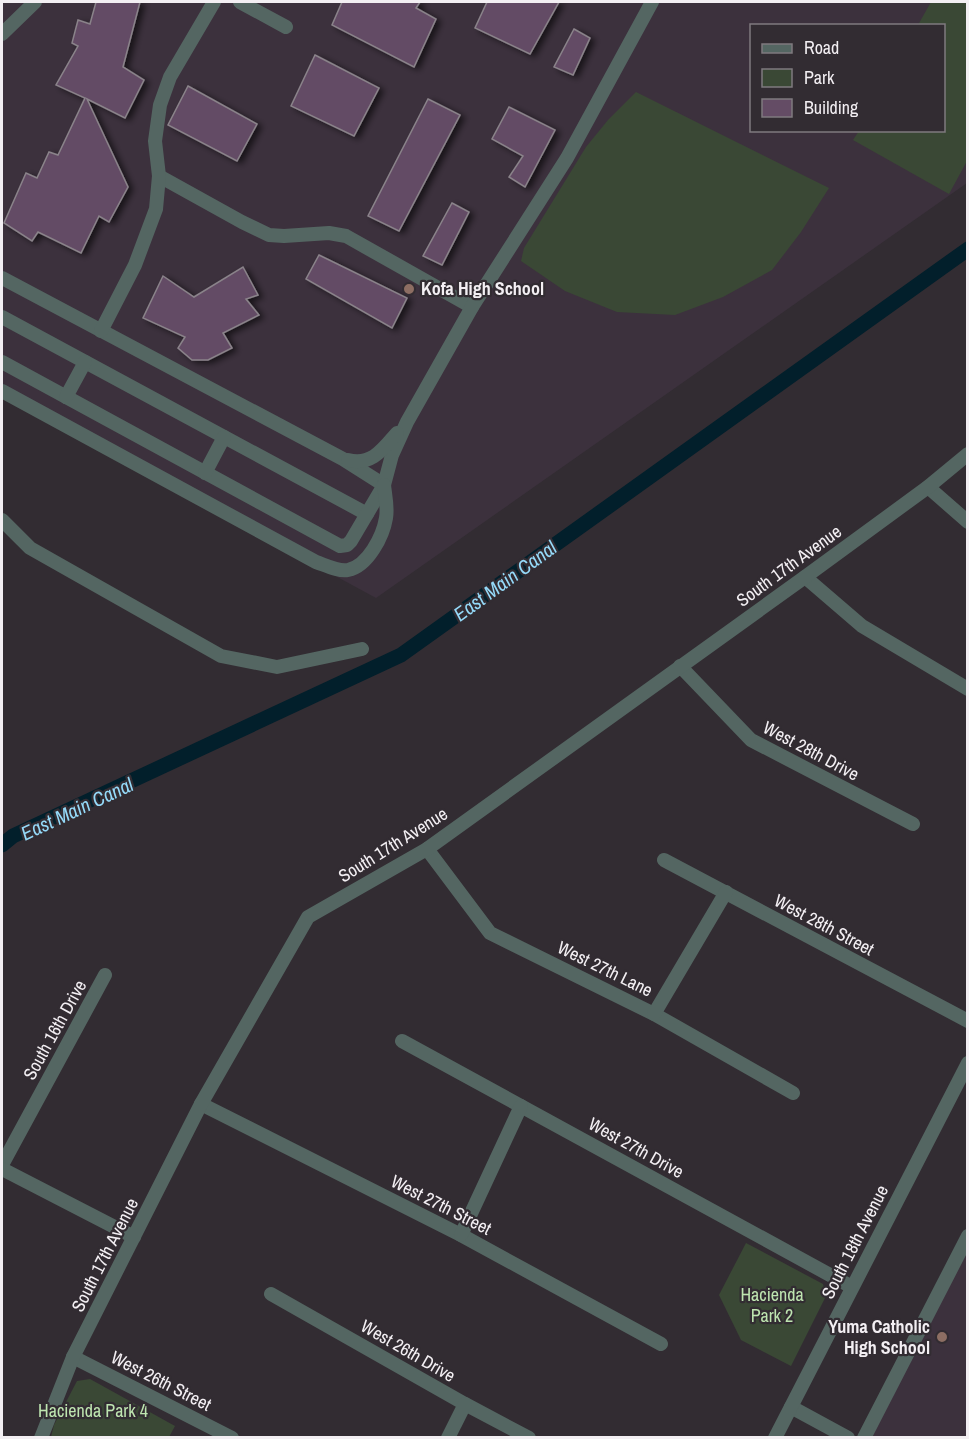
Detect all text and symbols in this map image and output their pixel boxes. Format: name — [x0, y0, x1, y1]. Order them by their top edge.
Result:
legend — [750, 24, 945, 132]
text: Road — [804, 35, 839, 60]
text: Park — [804, 65, 835, 90]
text: Building — [804, 95, 859, 120]
place label: Kofa High School — [421, 276, 544, 301]
marker: Kofa High School — [402, 282, 416, 296]
street label: South 17th Avenue — [731, 519, 846, 612]
water label: East Main Canal — [448, 534, 562, 627]
street label: West 28th Drive — [759, 715, 864, 786]
water label: East Main Canal — [16, 771, 138, 846]
street label: South 17th Avenue — [333, 801, 452, 888]
street label: West 28th Street — [770, 888, 879, 961]
street label: West 27th Lane — [553, 935, 657, 1002]
street label: South 16th Drive — [17, 975, 92, 1084]
street label: West 27th Drive — [584, 1111, 688, 1184]
street label: West 27th Street — [387, 1169, 496, 1241]
street label: South 18th Avenue — [815, 1181, 894, 1303]
street label: South 17th Avenue — [65, 1194, 144, 1316]
park label: Hacienda Park 2 — [740, 1282, 804, 1328]
street label: West 26th Drive — [356, 1313, 460, 1388]
place label: Yuma Catholic High School — [828, 1314, 930, 1360]
marker: Yuma Catholic High School — [935, 1330, 949, 1344]
street label: West 26th Street — [107, 1345, 216, 1417]
park label: Hacienda Park 4 — [38, 1398, 148, 1423]

